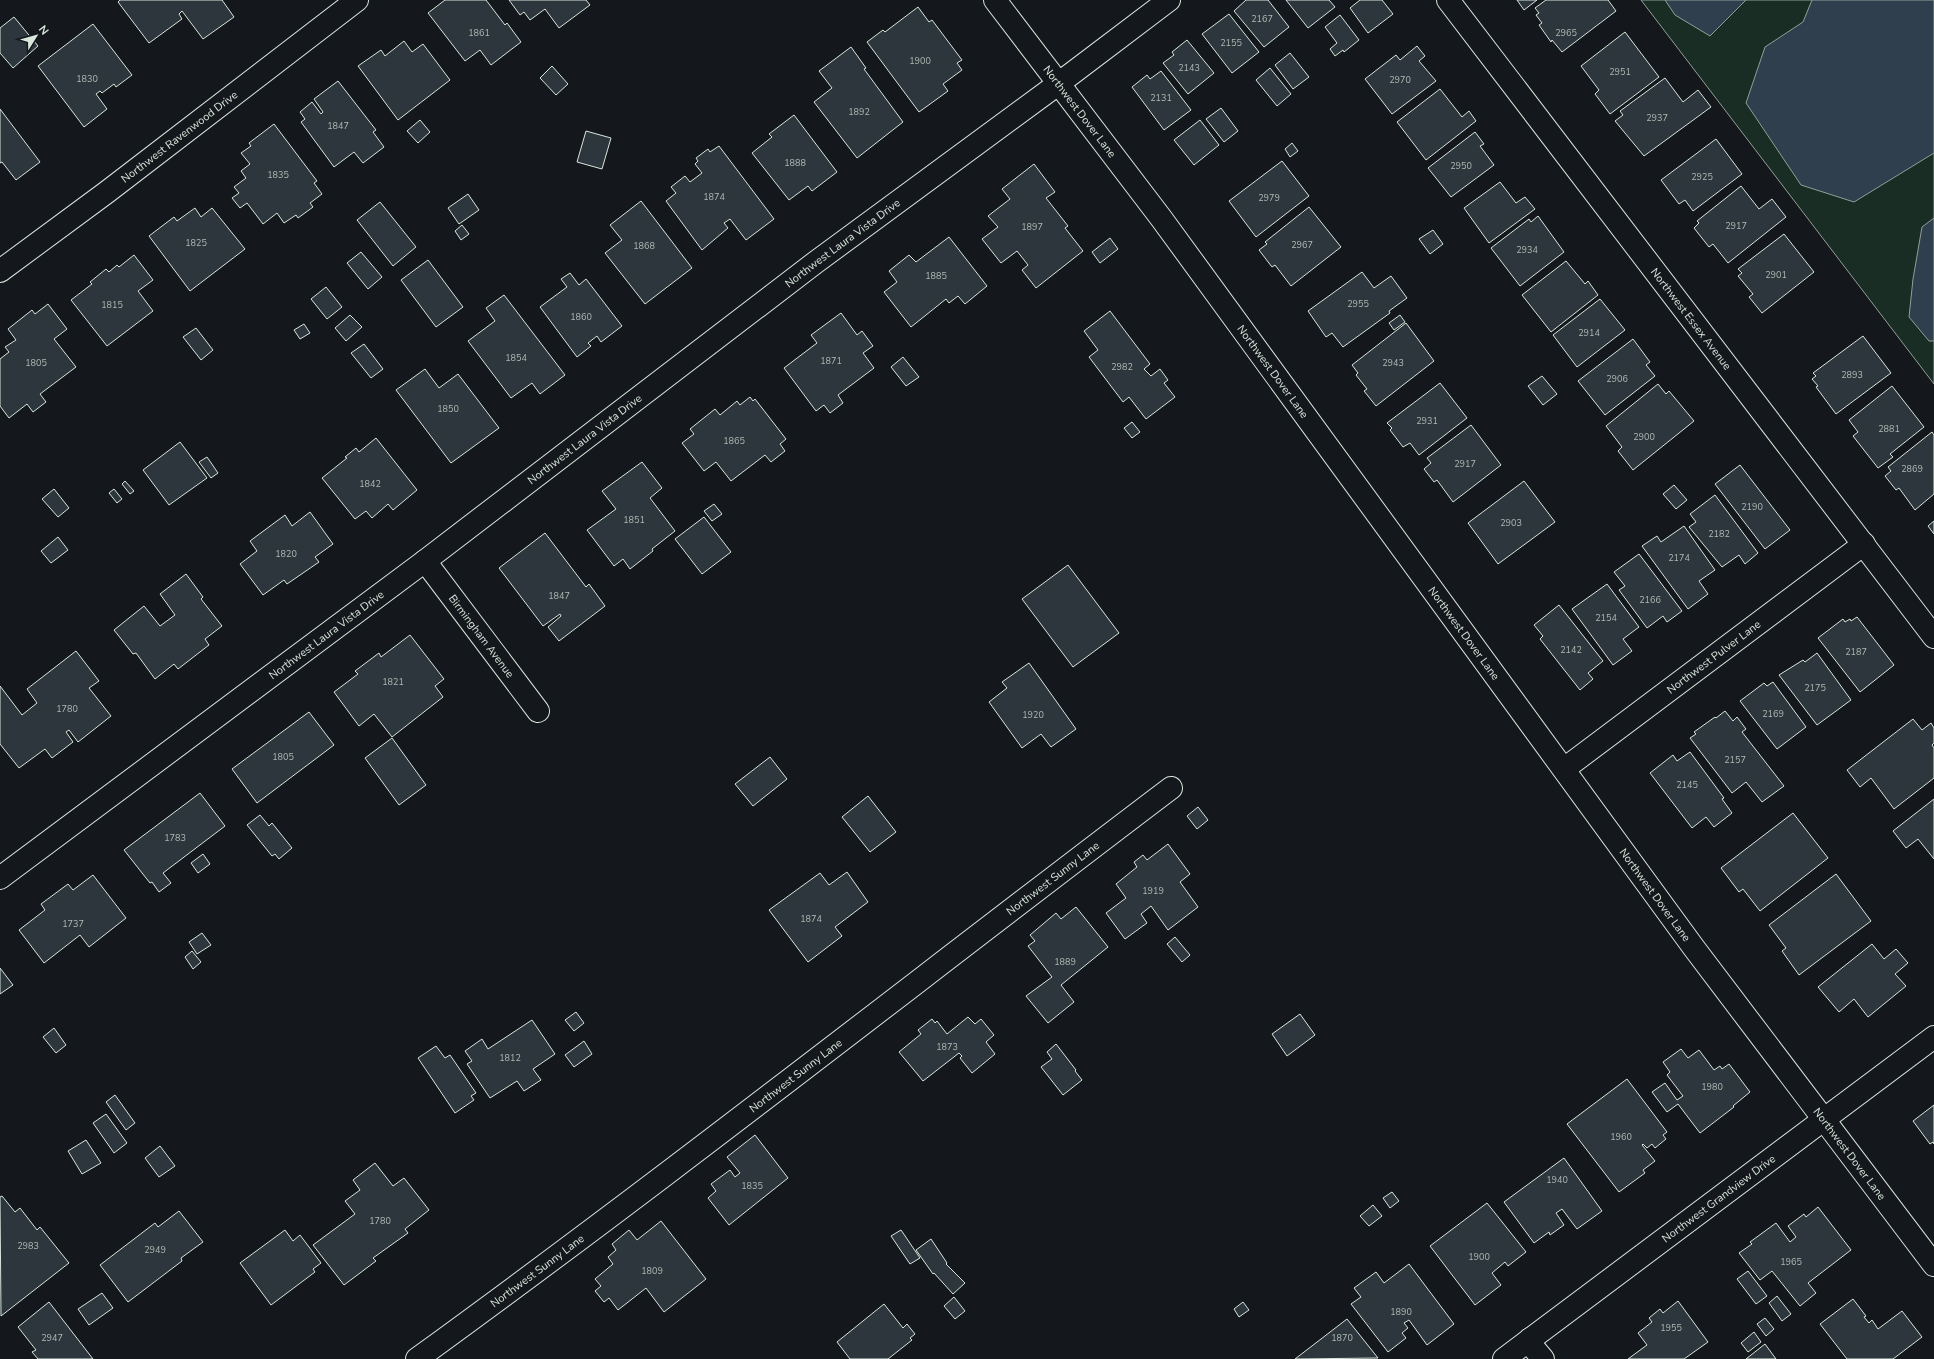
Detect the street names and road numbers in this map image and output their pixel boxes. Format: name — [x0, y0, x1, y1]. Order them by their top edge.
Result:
street label: Northwest Dover Lane — [1040, 62, 1120, 161]
street label: Northwest Ravenwood Drive — [118, 87, 241, 186]
street label: Northwest Laura Vista Drive — [782, 195, 903, 291]
street label: Northwest Essex Avenue — [1648, 265, 1735, 373]
street label: Northwest Dover Lane — [1234, 322, 1312, 421]
street label: Northwest Laura Vista Drive — [524, 390, 645, 488]
street label: Northwest Dover Lane — [1425, 583, 1503, 683]
street label: Northwest Laura Vista Drive — [266, 587, 387, 683]
street label: Birmingham Avenue — [445, 591, 518, 681]
street label: Northwest Pulver Lane — [1664, 617, 1764, 697]
street label: Northwest Sunny Lane — [1003, 838, 1102, 919]
street label: Northwest Dover Lane — [1616, 845, 1694, 945]
street label: Northwest Sunny Lane — [746, 1035, 845, 1116]
street label: Northwest Dover Lane — [1810, 1105, 1890, 1203]
street label: Northwest Grandview Drive — [1659, 1151, 1778, 1246]
street label: Northwest Sunny Lane — [487, 1231, 587, 1311]

